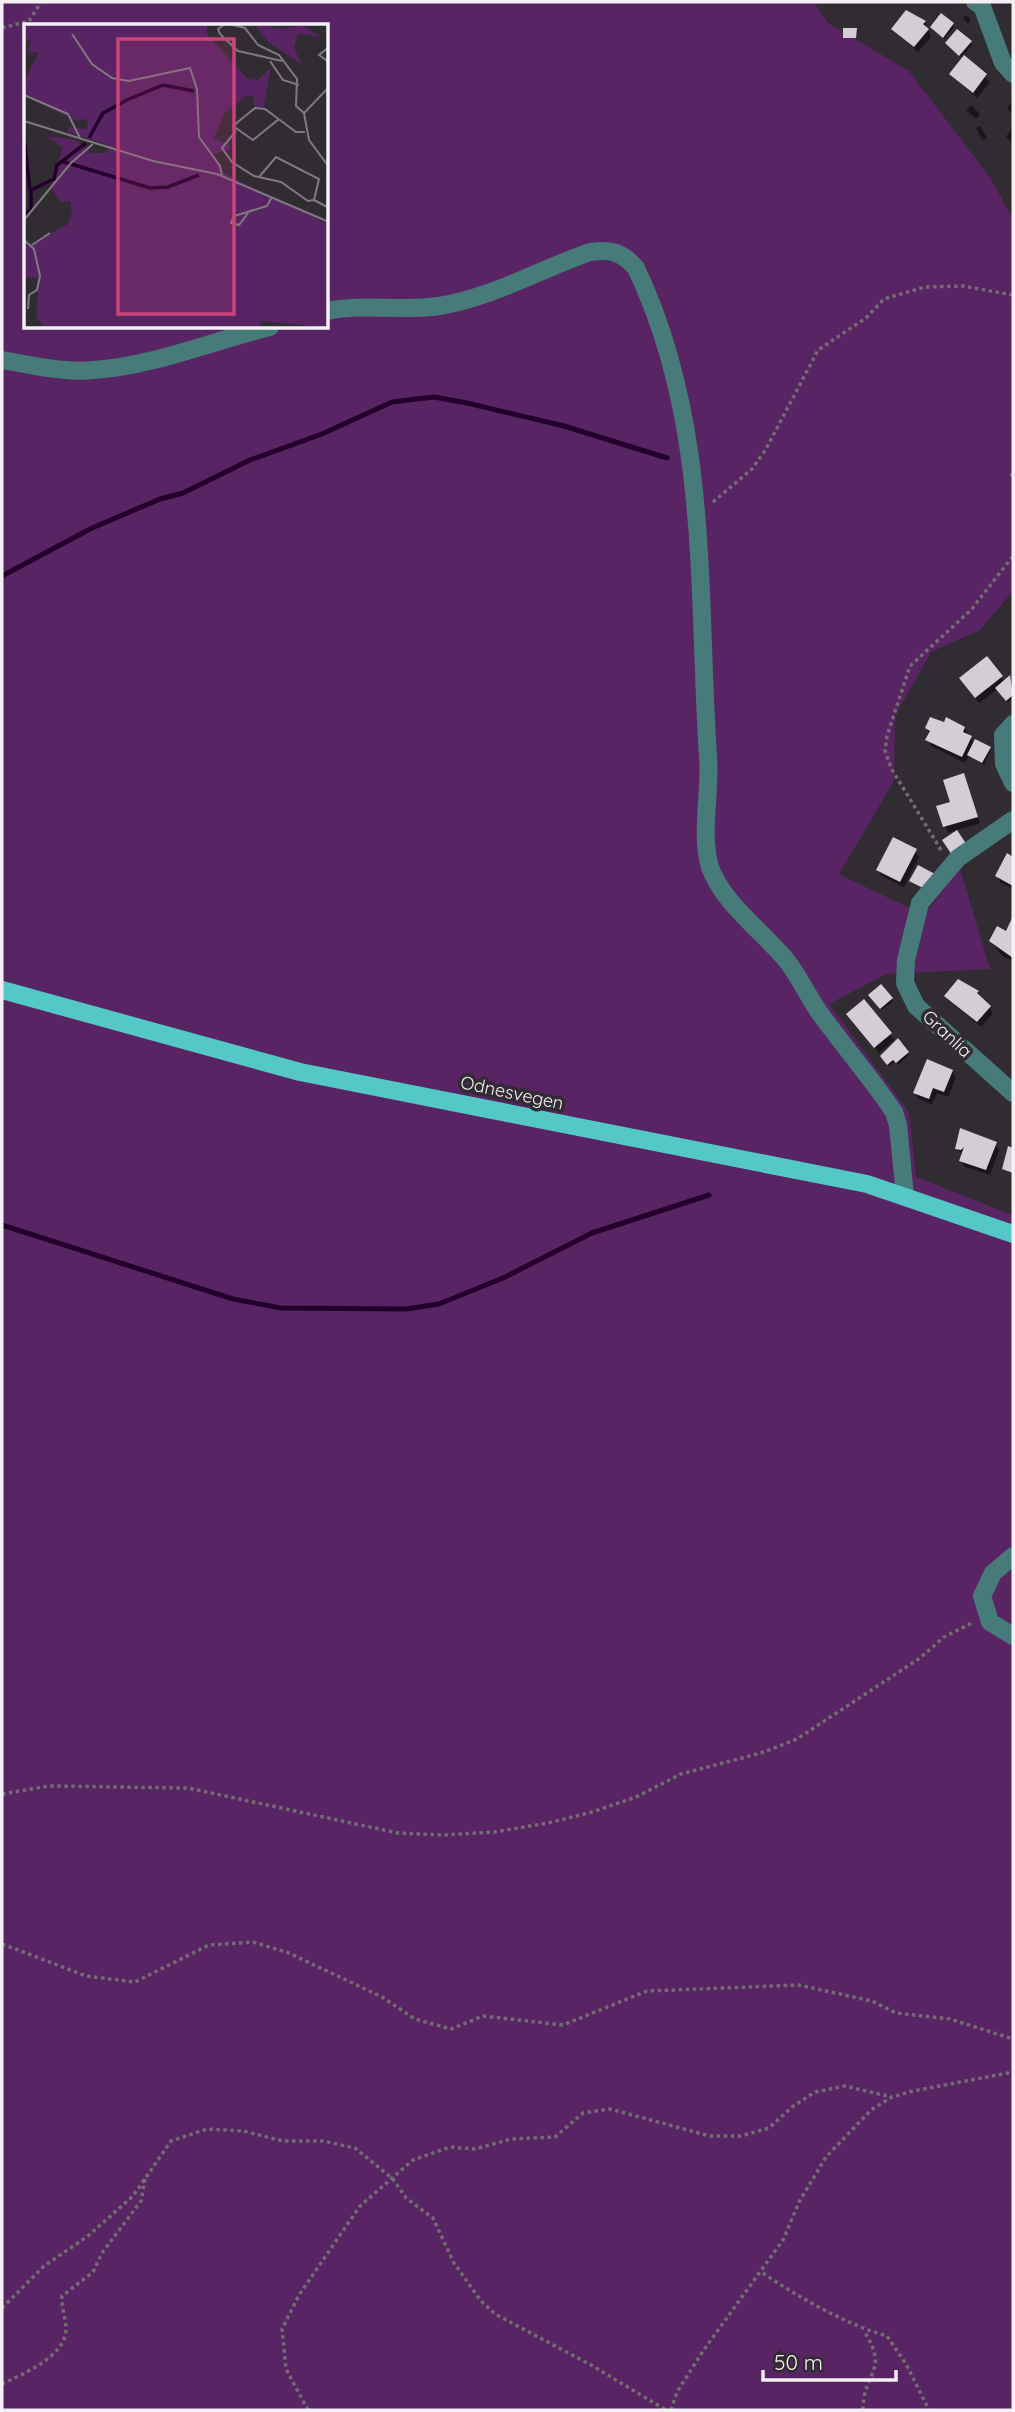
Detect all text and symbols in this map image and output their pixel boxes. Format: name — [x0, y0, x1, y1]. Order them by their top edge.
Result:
inset map — [24, 24, 329, 329]
street label: Granlia — [918, 1005, 977, 1062]
street label: Odnesvegen — [458, 1070, 566, 1115]
scale bar — [763, 2338, 896, 2382]
text: 50 m — [774, 2349, 823, 2375]

